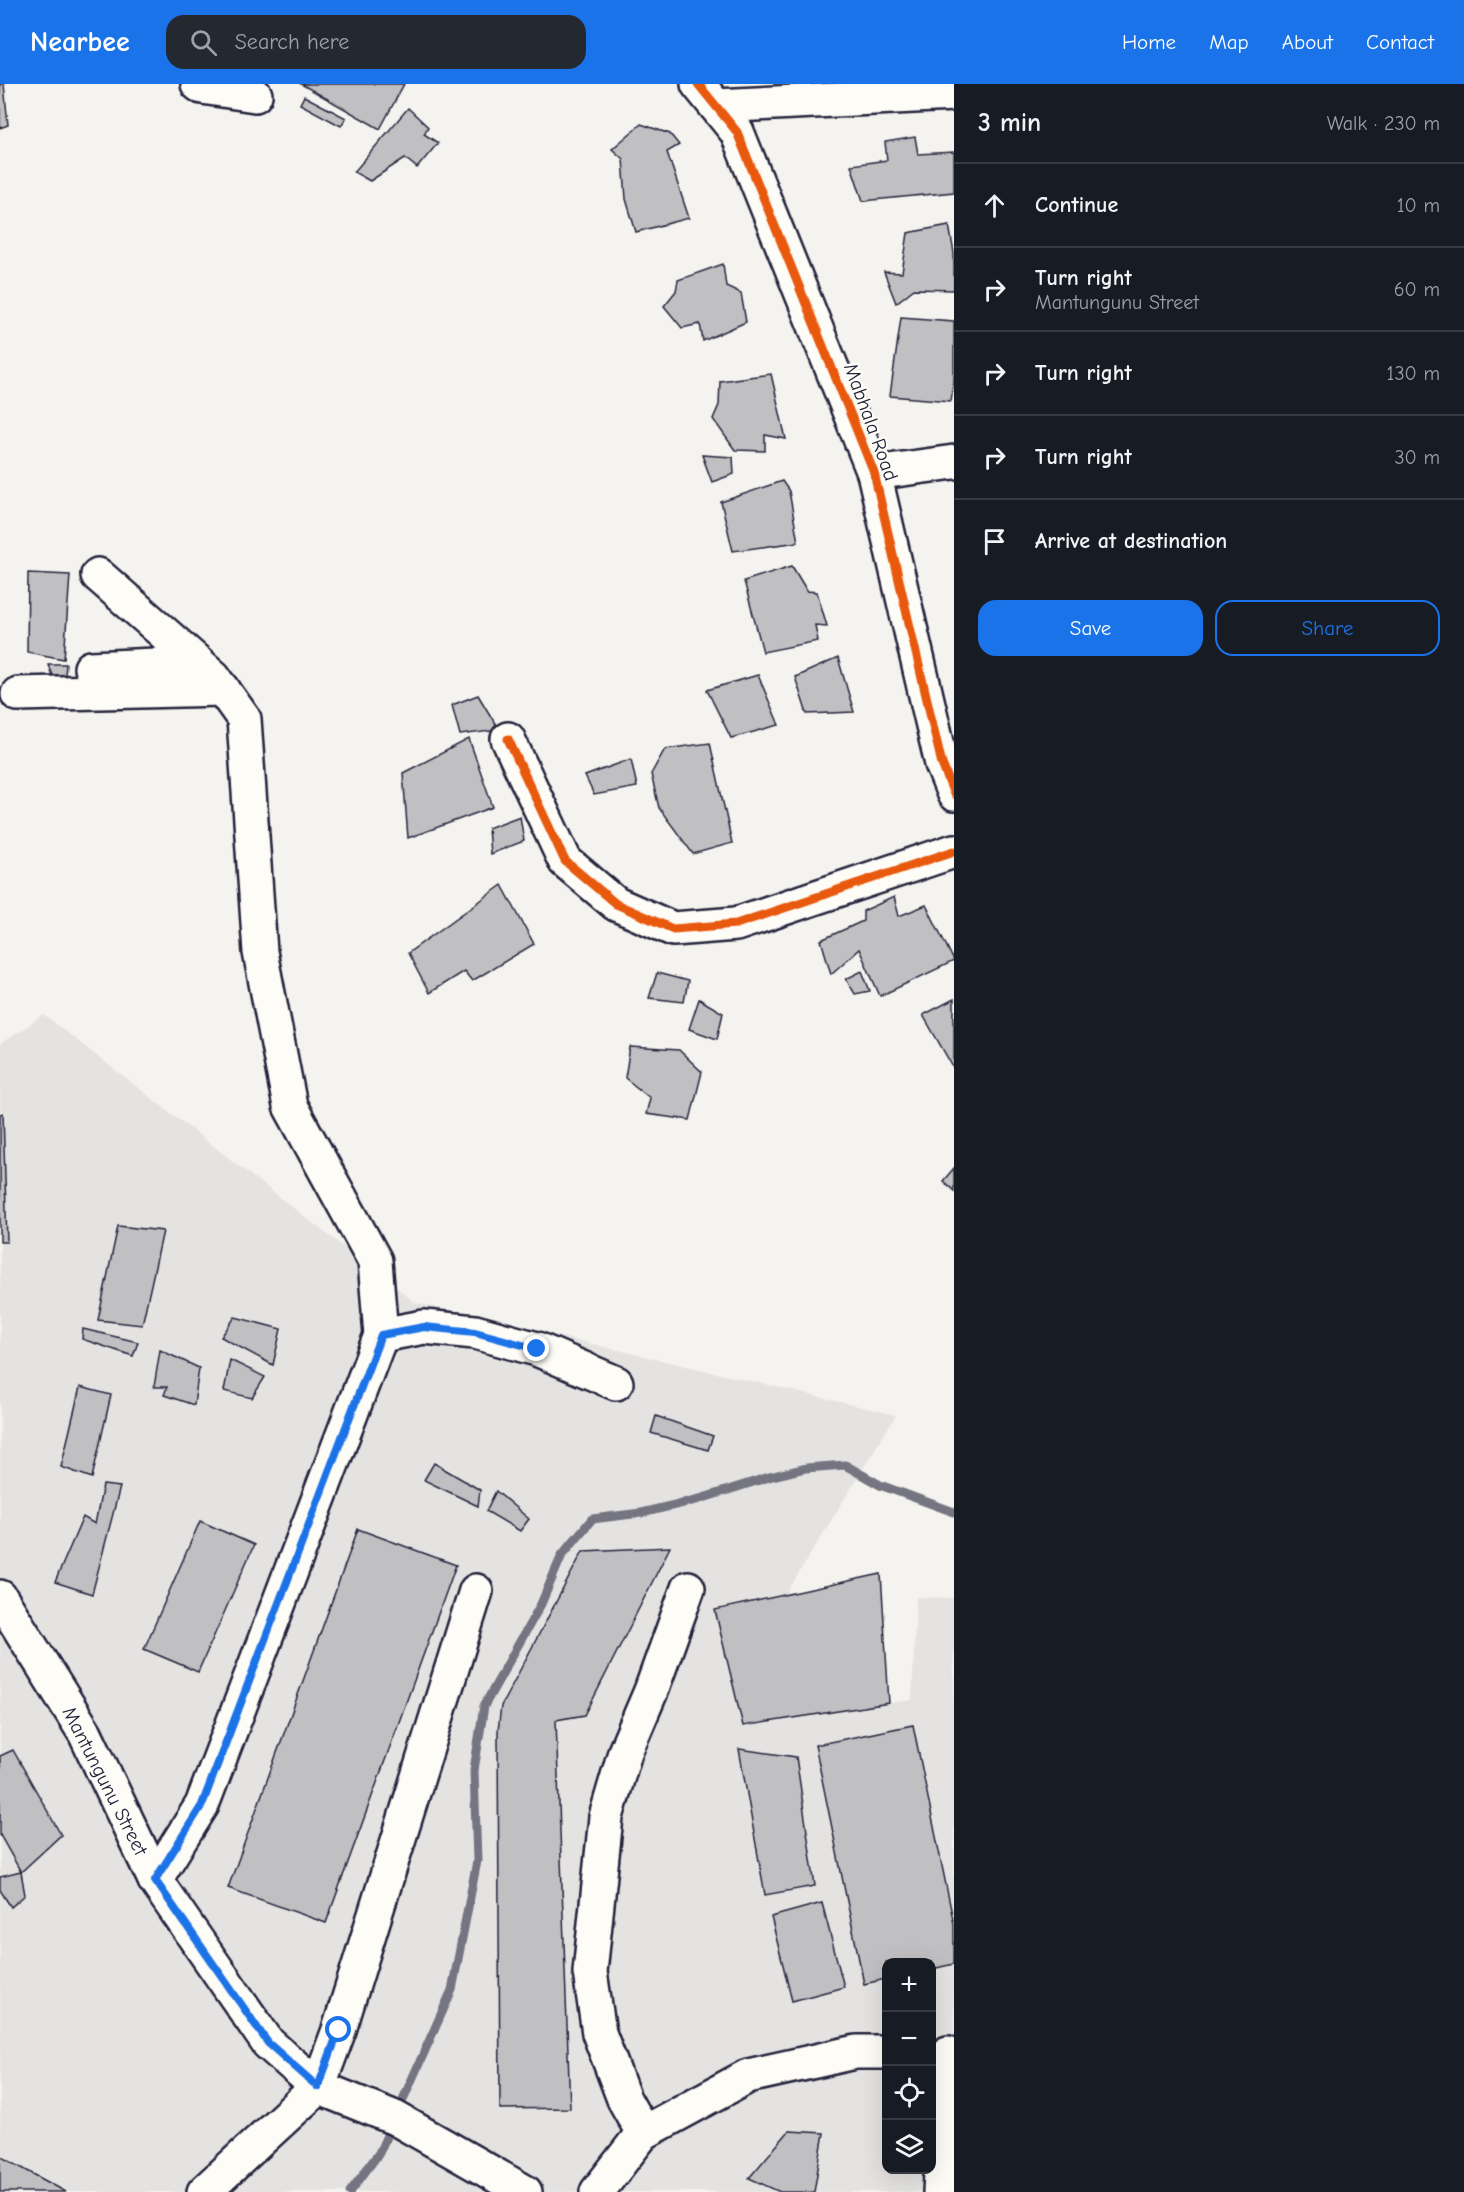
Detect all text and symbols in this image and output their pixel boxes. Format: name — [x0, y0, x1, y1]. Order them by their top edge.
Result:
search box — [166, 15, 586, 69]
text: Nearbee — [30, 26, 130, 58]
icon: search — [187, 26, 220, 59]
text: Search here — [235, 29, 349, 55]
text: Home — [1122, 30, 1176, 54]
text: Map — [1209, 30, 1249, 54]
text: About — [1282, 30, 1333, 54]
text: Contact — [1366, 30, 1434, 54]
text: 3 min — [978, 108, 1041, 138]
text: Walk · 230 m — [1327, 112, 1440, 135]
icon: ahead — [978, 189, 1011, 222]
text: Continue — [1035, 192, 1118, 218]
text: 10 m — [1397, 194, 1440, 217]
text: Turn right — [1035, 265, 1132, 291]
icon: right — [978, 273, 1011, 306]
text: 60 m — [1394, 278, 1440, 301]
text: Mantungunu Street — [1035, 291, 1199, 314]
icon: right — [978, 357, 1011, 390]
street label: Mabhala Road — [839, 360, 903, 484]
text: Turn right — [1035, 360, 1132, 386]
text: 130 m — [1387, 362, 1440, 385]
icon: right — [978, 441, 1011, 474]
text: Turn right — [1035, 444, 1132, 470]
text: 30 m — [1394, 446, 1440, 469]
icon: arrive — [978, 525, 1011, 558]
text: Arrive at destination — [1035, 528, 1227, 554]
button: Save — [978, 600, 1203, 656]
button: Share — [1215, 600, 1440, 656]
route end — [523, 1335, 549, 1361]
street label: Mantungunu Street — [58, 1703, 153, 1860]
map controls — [882, 1958, 936, 2174]
button: + — [882, 1958, 936, 2012]
button: − — [882, 2012, 936, 2066]
route start — [325, 2016, 351, 2042]
button: locate — [882, 2066, 936, 2120]
button: layers — [882, 2120, 936, 2174]

